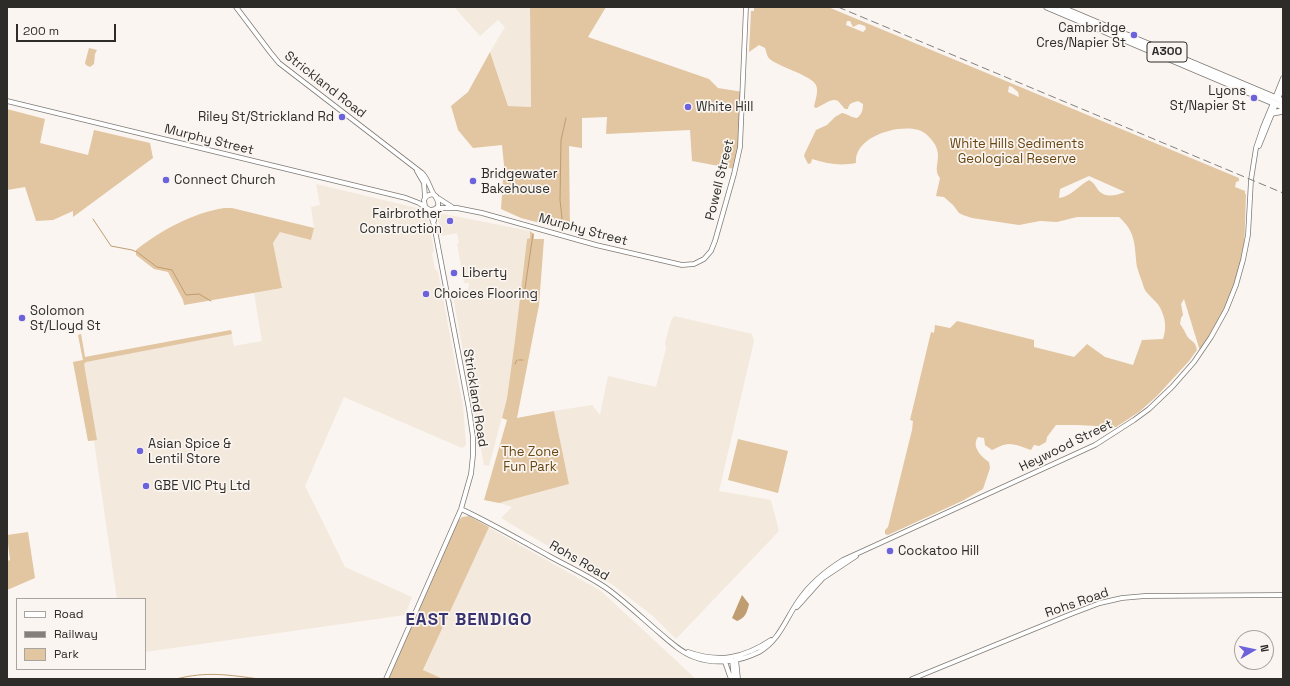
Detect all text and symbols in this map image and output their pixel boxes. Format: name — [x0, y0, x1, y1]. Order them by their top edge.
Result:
scale bar — [18, 16, 118, 42]
place label: Cambridge Cres/Napier St — [1036, 20, 1126, 51]
text: 200 m — [23, 23, 59, 39]
marker: Cambridge Cres/Napier St — [1129, 30, 1139, 40]
road number: A300 — [1147, 42, 1187, 62]
street label: Strickland Road — [281, 48, 369, 122]
place label: Lyons St/Napier St — [1170, 83, 1246, 114]
marker: Lyons St/Napier St — [1249, 93, 1259, 103]
place label: White Hill — [696, 99, 753, 115]
marker: White Hill — [683, 102, 693, 112]
place label: Riley St/Strickland Rd — [198, 109, 334, 125]
marker: Riley St/Strickland Rd — [337, 112, 347, 122]
street label: Murphy Street — [163, 121, 255, 159]
park label: White Hills Sediments Geological Reserve — [950, 136, 1084, 167]
street label: Powell Street — [702, 138, 738, 222]
place label: Bridgewater Bakehouse — [481, 166, 558, 197]
place label: Connect Church — [174, 172, 275, 188]
marker: Connect Church — [161, 175, 171, 185]
marker: Bridgewater Bakehouse — [468, 176, 478, 186]
place label: Fairbrother Construction — [359, 206, 442, 237]
street label: Murphy Street — [537, 211, 629, 249]
marker: Fairbrother Construction — [445, 216, 455, 226]
place label: Liberty — [462, 265, 507, 281]
marker: Liberty — [449, 268, 459, 278]
place label: Choices Flooring — [434, 286, 538, 302]
marker: Choices Flooring — [421, 289, 431, 299]
place label: Solomon St/Lloyd St — [30, 303, 101, 334]
marker: Solomon St/Lloyd St — [17, 313, 27, 323]
street label: Strickland Road — [460, 348, 490, 448]
street label: Heywood Street — [1017, 417, 1115, 475]
place label: Asian Spice & Lentil Store — [148, 436, 231, 467]
park label: The Zone Fun Park — [501, 444, 559, 475]
marker: Asian Spice & Lentil Store — [135, 446, 145, 456]
place label: GBE VIC Pty Ltd — [154, 478, 250, 494]
marker: GBE VIC Pty Ltd — [141, 481, 151, 491]
street label: Rohs Road — [546, 538, 612, 584]
place label: Cockatoo Hill — [898, 543, 979, 559]
marker: Cockatoo Hill — [885, 546, 895, 556]
street label: Rohs Road — [1043, 585, 1111, 621]
legend — [16, 598, 146, 670]
text: Road — [54, 606, 83, 622]
district label: EAST BENDIGO — [405, 610, 533, 630]
text: Railway — [54, 626, 98, 642]
north arrow — [1234, 630, 1274, 670]
text: N — [1257, 644, 1272, 653]
text: Park — [54, 646, 79, 662]

